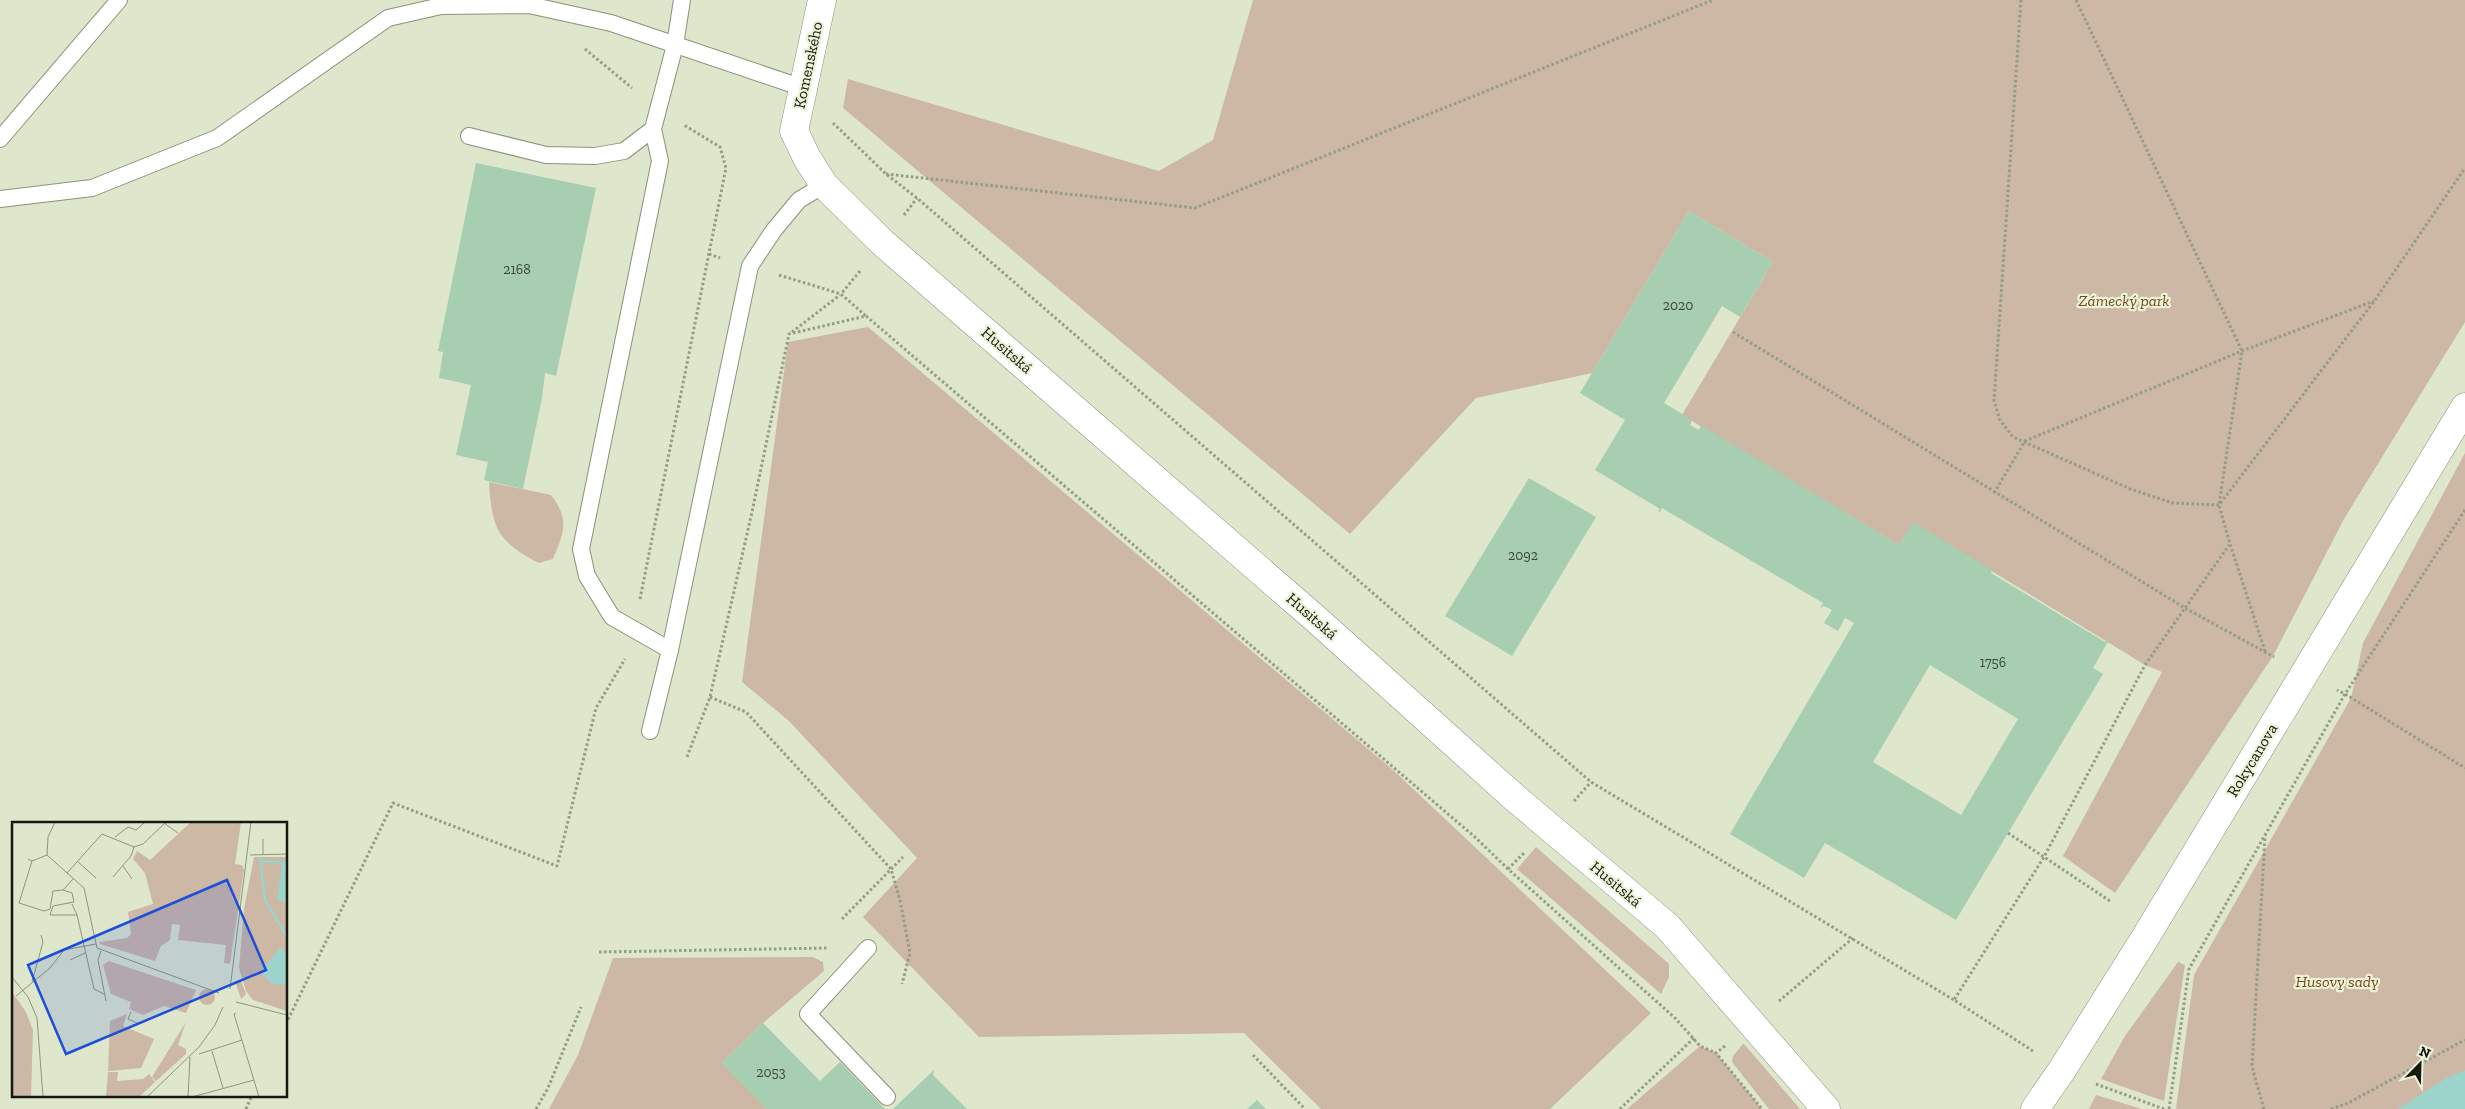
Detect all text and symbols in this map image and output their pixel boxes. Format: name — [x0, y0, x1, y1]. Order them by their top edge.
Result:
street label: Komenského — [790, 20, 826, 110]
house number: 2168 — [503, 261, 531, 278]
park label: Zámecký park — [2079, 291, 2169, 310]
house number: 2020 — [1663, 297, 1693, 314]
street label: Husitská — [978, 323, 1037, 377]
house number: 2092 — [1508, 547, 1538, 564]
street label: Husitská — [1283, 589, 1342, 643]
house number: 1756 — [1980, 654, 2006, 671]
street label: Rokycanova — [2223, 720, 2281, 800]
inset map — [12, 822, 288, 1096]
street label: Husitská — [1586, 857, 1646, 911]
park label: Husovy sady — [2296, 972, 2379, 991]
north arrow — [2395, 1039, 2445, 1089]
text: N — [2417, 1043, 2433, 1063]
house number: 2053 — [756, 1064, 786, 1081]

